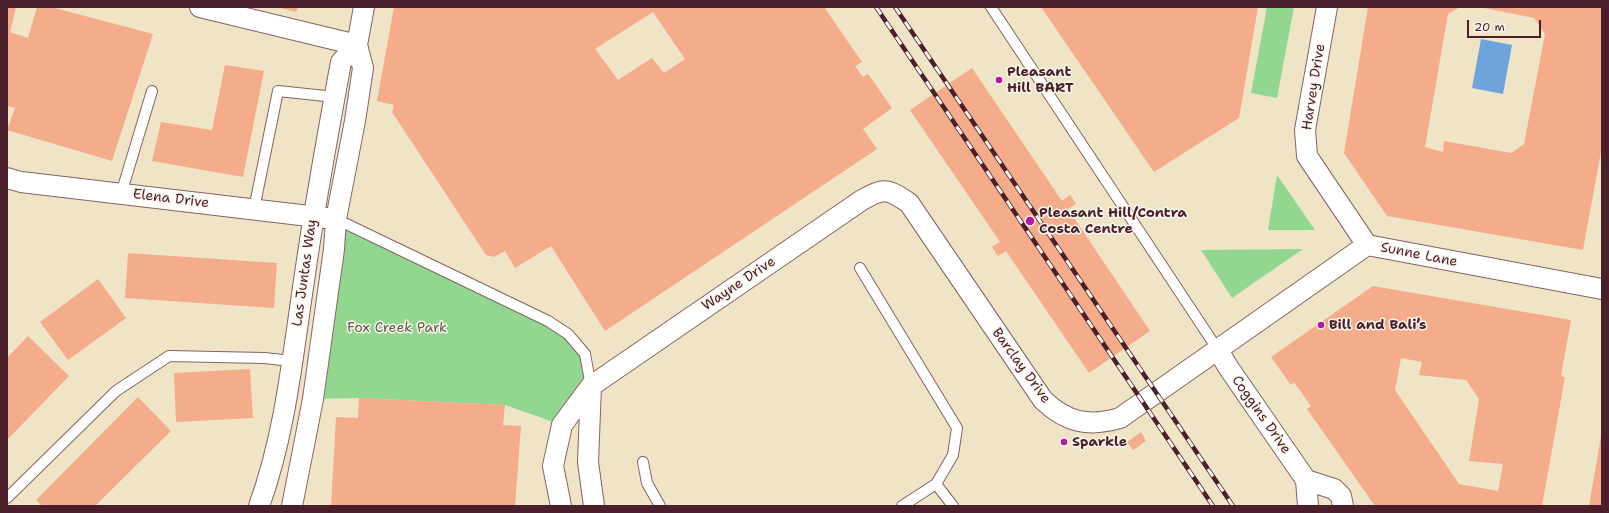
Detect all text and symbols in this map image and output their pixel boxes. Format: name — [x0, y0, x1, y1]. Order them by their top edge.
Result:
scale bar — [1469, 12, 1543, 38]
text: 20 m — [1474, 19, 1505, 35]
street label: Harvey Drive — [1299, 43, 1329, 131]
place label: Pleasant Hill BART — [1007, 64, 1074, 96]
marker: Pleasant Hill BART — [994, 75, 1004, 85]
street label: Elena Drive — [132, 186, 210, 212]
place label: Pleasant Hill/Contra Costa Centre — [1039, 205, 1187, 238]
marker: Pleasant Hill/Contra Costa Centre — [1024, 215, 1036, 227]
street label: Las Juntas Way — [289, 218, 321, 328]
street label: Sunne Lane — [1379, 239, 1459, 271]
street label: Wayne Drive — [699, 253, 779, 315]
place label: Bill and Bali’s — [1329, 317, 1426, 333]
park label: Fox Creek Park — [347, 320, 447, 336]
marker: Bill and Bali’s — [1316, 320, 1326, 330]
street label: Barclay Drive — [988, 325, 1054, 407]
street label: Coggins Drive — [1228, 373, 1294, 457]
place label: Sparkle — [1072, 434, 1127, 450]
marker: Sparkle — [1059, 437, 1069, 447]

